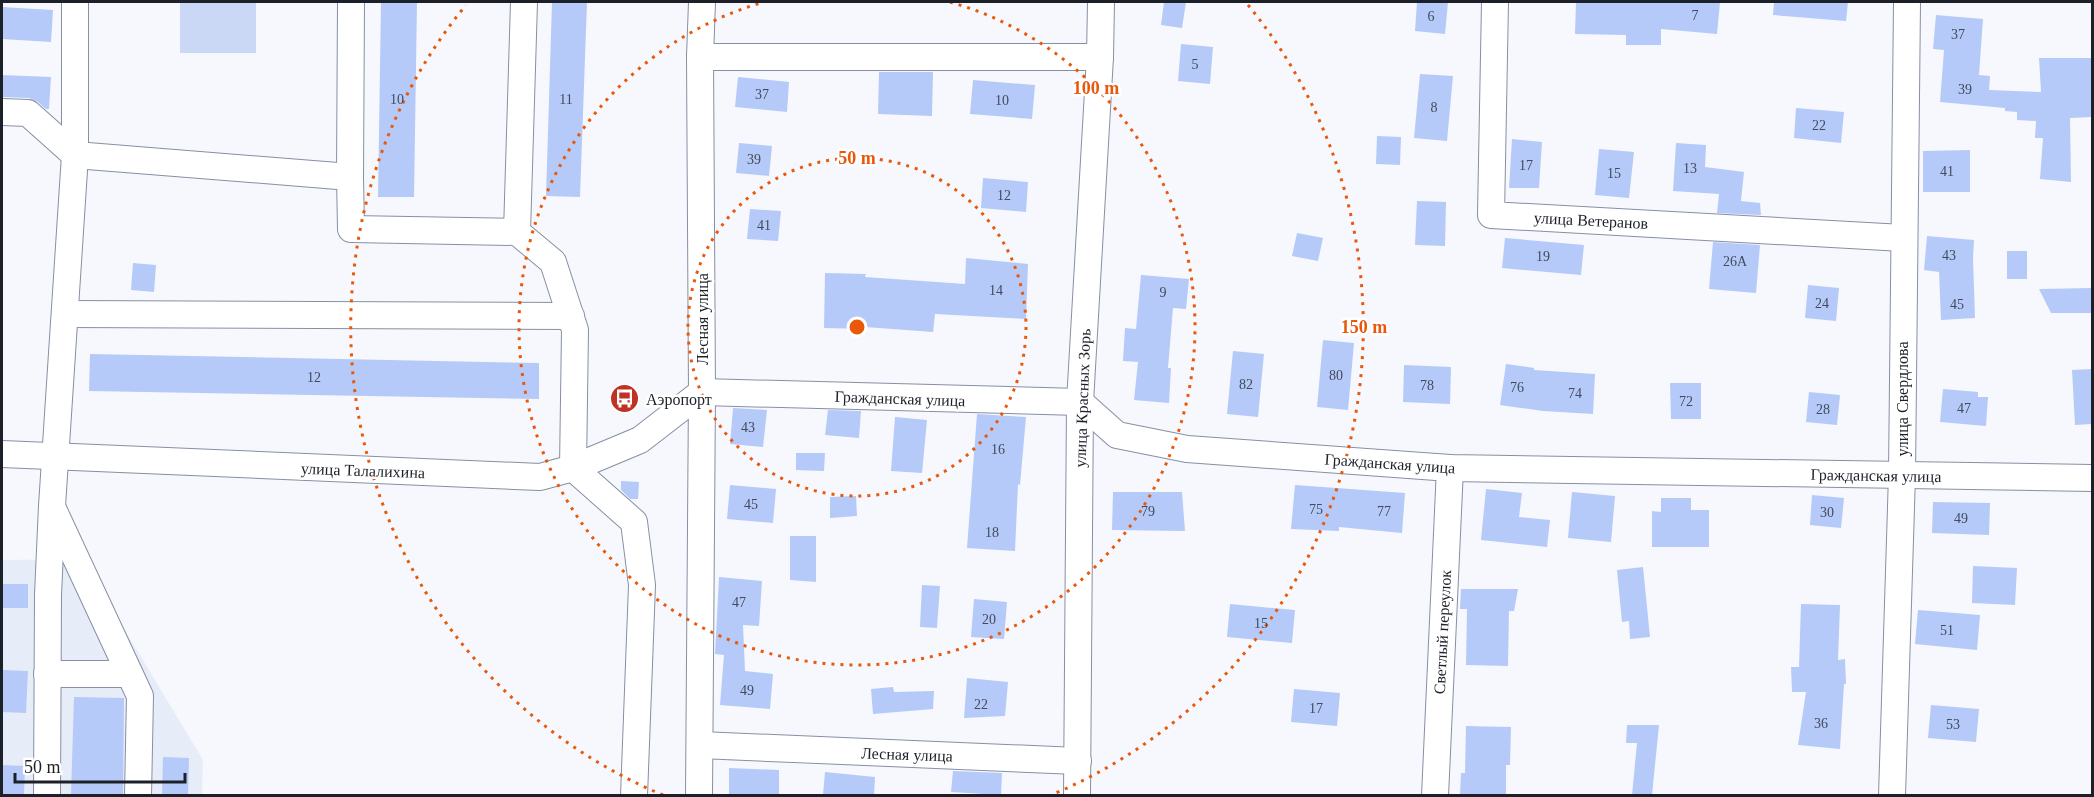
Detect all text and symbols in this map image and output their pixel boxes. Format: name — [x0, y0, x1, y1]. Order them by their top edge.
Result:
house number: 7 — [1692, 8, 1699, 23]
house number: 6 — [1428, 9, 1435, 24]
house number: 37 — [1951, 27, 1965, 42]
house number: 5 — [1192, 57, 1199, 72]
text: 100 m — [1073, 78, 1119, 98]
house number: 39 — [1958, 82, 1972, 97]
house number: 37 — [755, 87, 769, 102]
house number: 10 — [390, 92, 404, 107]
house number: 11 — [559, 92, 573, 107]
house number: 10 — [995, 93, 1009, 108]
house number: 8 — [1431, 100, 1438, 115]
house number: 22 — [1812, 118, 1826, 133]
text: 50 m — [838, 148, 876, 168]
house number: 39 — [747, 152, 761, 167]
house number: 17 — [1519, 158, 1533, 173]
house number: 13 — [1683, 161, 1697, 176]
house number: 41 — [1940, 164, 1954, 179]
house number: 15 — [1607, 166, 1621, 181]
house number: 12 — [997, 188, 1011, 203]
street label: улица Ветеранов — [1533, 209, 1649, 233]
house number: 41 — [757, 218, 771, 233]
house number: 43 — [1942, 248, 1956, 263]
house number: 19 — [1536, 249, 1550, 264]
house number: 26А — [1723, 254, 1748, 269]
street label: Лесная улица — [694, 273, 712, 365]
house number: 14 — [989, 283, 1003, 298]
house number: 9 — [1160, 285, 1167, 300]
house number: 24 — [1815, 296, 1829, 311]
house number: 45 — [1950, 297, 1964, 312]
centre of rings — [847, 317, 867, 337]
text: 150 m — [1341, 317, 1387, 337]
street label: улица Красных Зорь — [1072, 328, 1094, 468]
street label: улица Свердлова — [1894, 341, 1912, 457]
house number: 80 — [1329, 368, 1343, 383]
house number: 12 — [307, 370, 321, 385]
house number: 82 — [1239, 377, 1253, 392]
house number: 78 — [1420, 378, 1434, 393]
house number: 76 — [1510, 380, 1524, 395]
bus stop icon: Аэропорт — [609, 383, 641, 415]
house number: 74 — [1568, 386, 1582, 401]
street label: Гражданская улица — [834, 388, 966, 410]
place label: Аэропорт — [646, 391, 712, 409]
house number: 72 — [1679, 394, 1693, 409]
house number: 47 — [1957, 401, 1971, 416]
house number: 28 — [1816, 402, 1830, 417]
house number: 43 — [741, 420, 755, 435]
house number: 16 — [991, 442, 1005, 457]
street label: Гражданская улица — [1324, 450, 1456, 478]
street label: улица Талалихина — [301, 460, 425, 482]
street label: Гражданская улица — [1810, 466, 1942, 486]
house number: 45 — [744, 497, 758, 512]
house number: 75 — [1309, 502, 1323, 517]
house number: 79 — [1141, 504, 1155, 519]
house number: 77 — [1377, 504, 1391, 519]
house number: 30 — [1820, 505, 1834, 520]
house number: 49 — [1954, 511, 1968, 526]
house number: 18 — [985, 525, 999, 540]
street label: Светлый переулок — [1431, 569, 1455, 695]
house number: 47 — [732, 595, 746, 610]
house number: 20 — [982, 612, 996, 627]
house number: 15 — [1254, 616, 1268, 631]
house number: 51 — [1940, 623, 1954, 638]
house number: 49 — [740, 683, 754, 698]
house number: 22 — [974, 697, 988, 712]
house number: 17 — [1309, 701, 1323, 716]
house number: 36 — [1814, 716, 1828, 731]
house number: 53 — [1946, 717, 1960, 732]
street label: Лесная улица — [861, 744, 953, 766]
scale bar — [15, 746, 184, 784]
text: 50 m — [24, 757, 61, 777]

